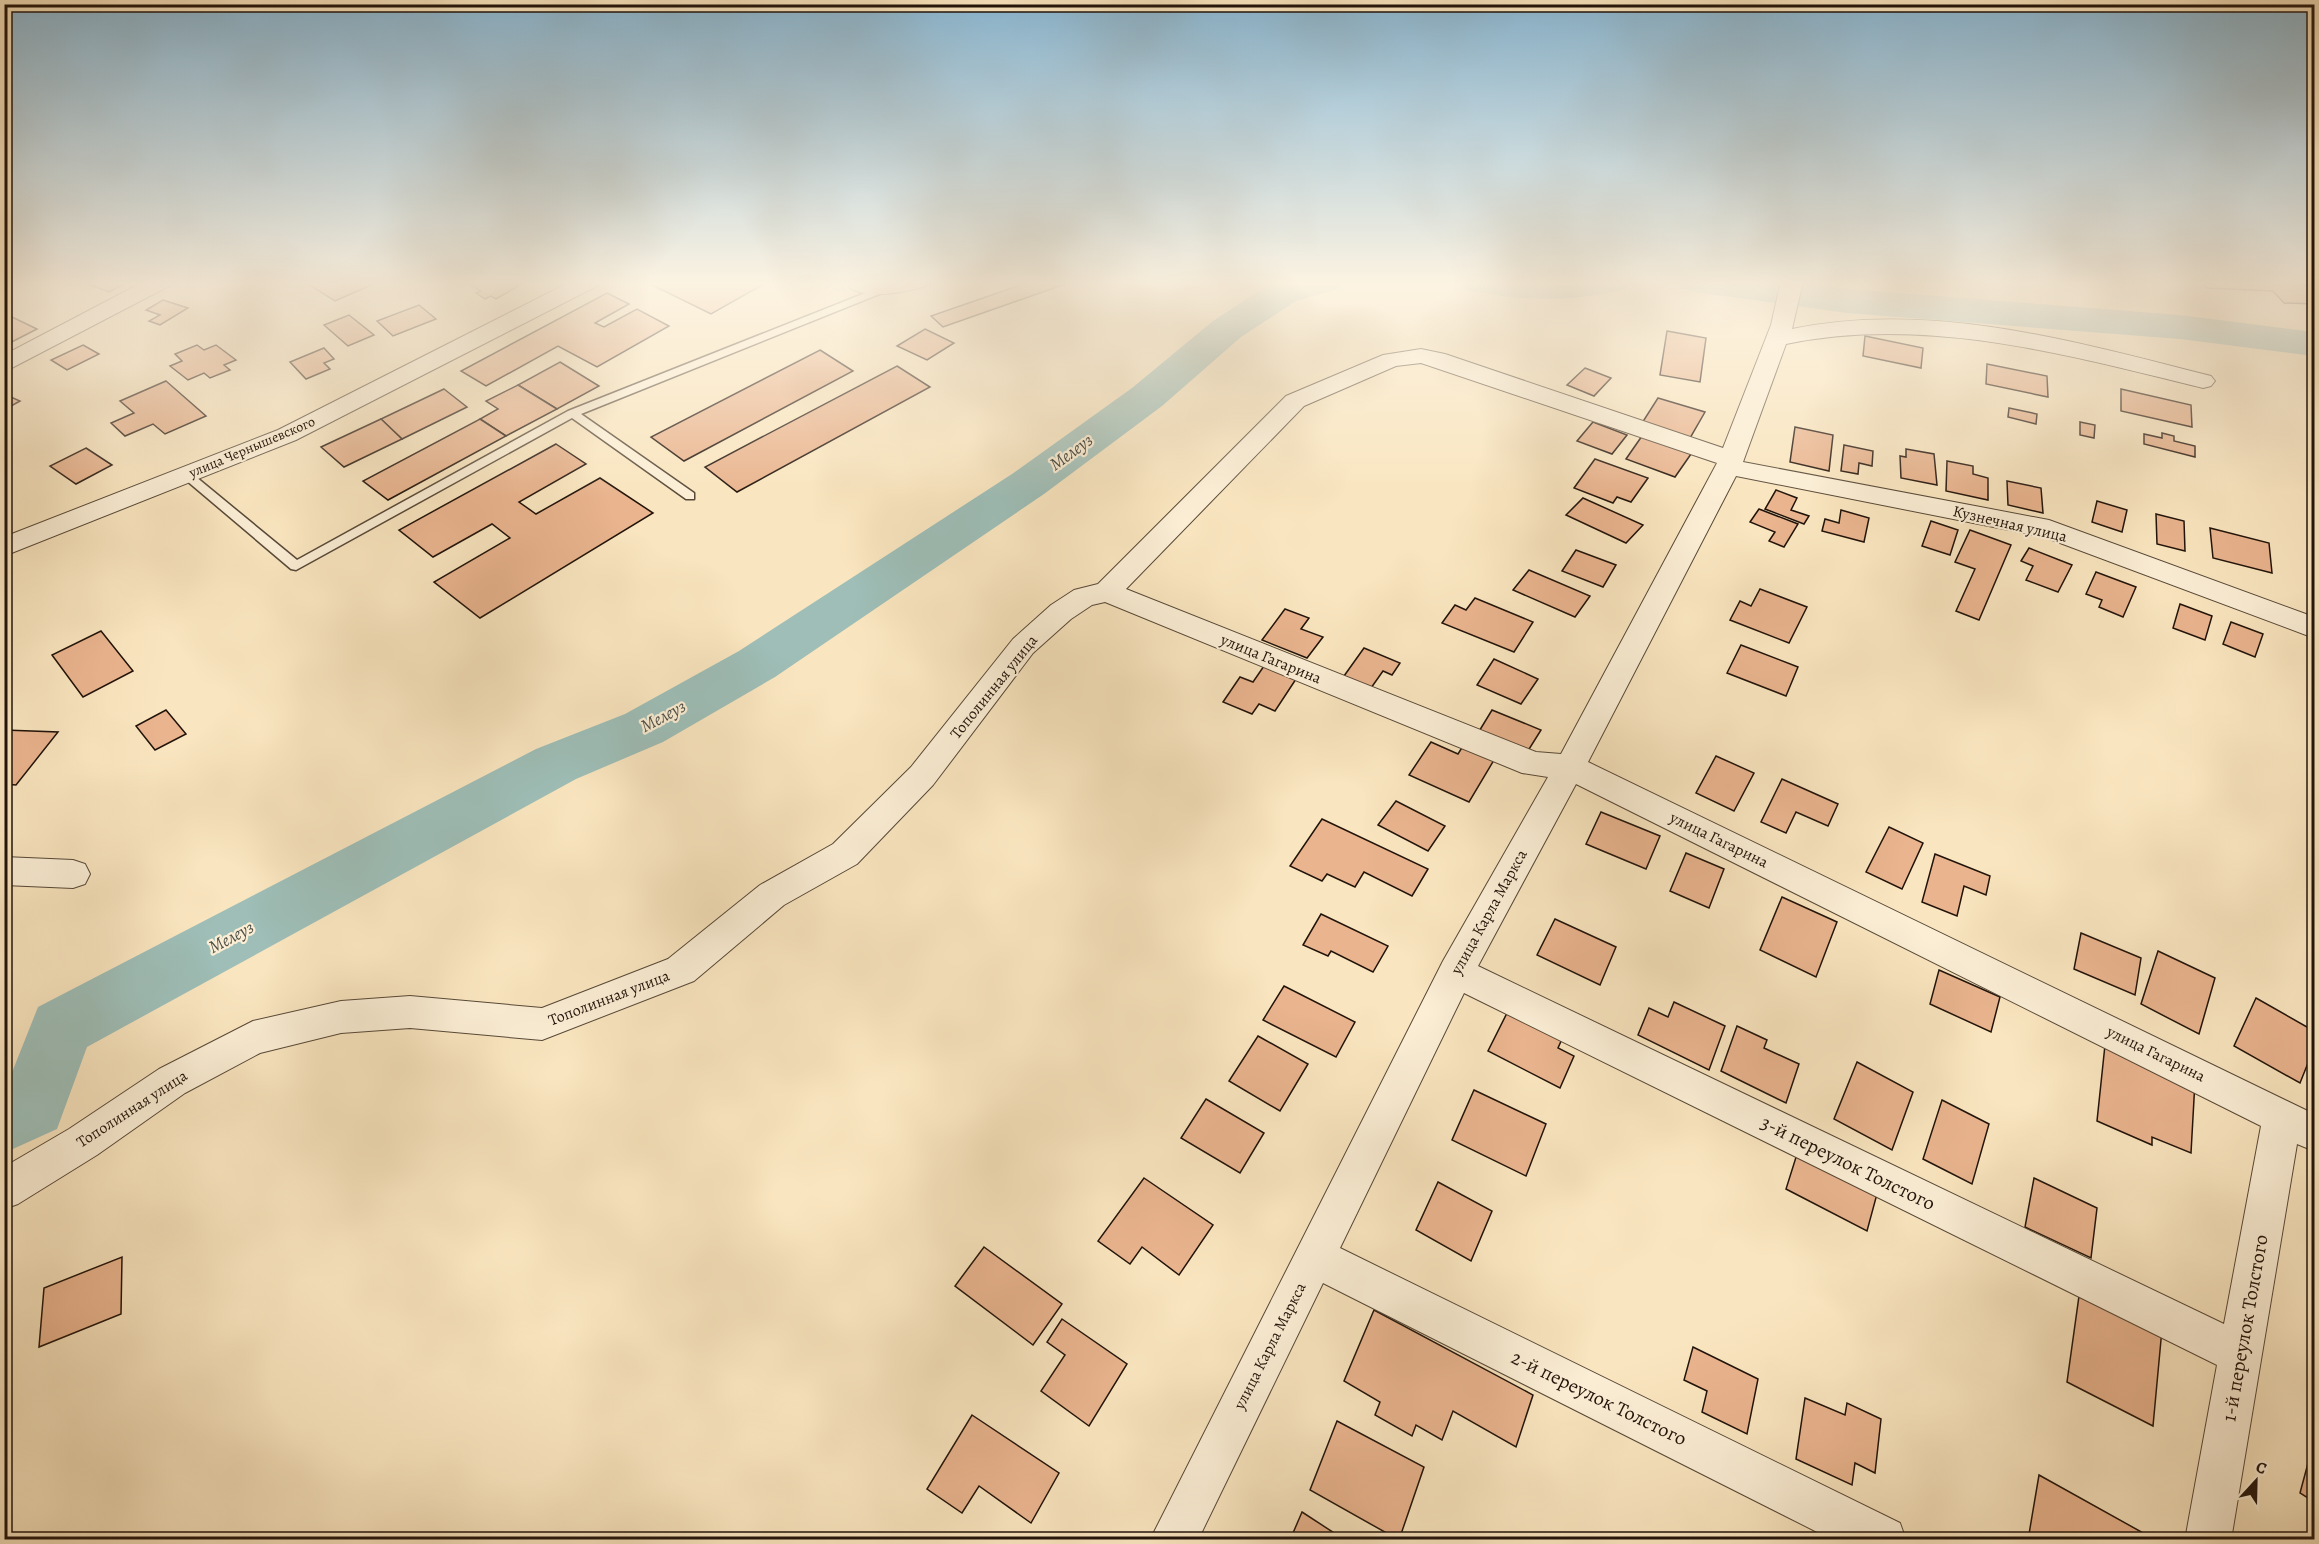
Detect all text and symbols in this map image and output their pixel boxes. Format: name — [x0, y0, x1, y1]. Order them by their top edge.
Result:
street label: улица Чернышевского — [185, 412, 318, 483]
water label: Мелеуз — [1044, 428, 1098, 476]
street label: Кузнечная улица — [1951, 500, 2070, 548]
street label: улица Гагарина — [1216, 628, 1325, 689]
street label: Тополинная улица — [945, 630, 1043, 744]
water label: Мелеуз — [636, 694, 690, 738]
street label: улица Гагарина — [1665, 806, 1772, 874]
street label: улица Карла Маркса — [1445, 845, 1533, 979]
water label: Мелеуз — [204, 915, 258, 959]
street label: Тополинная улица — [545, 965, 673, 1031]
street label: улица Гагарина — [2102, 1020, 2209, 1088]
street label: Тополинная улица — [72, 1065, 192, 1153]
street label: 3-й переулок Толстого — [1756, 1109, 1940, 1217]
street label: 1-й переулок Толстого — [2215, 1232, 2275, 1424]
street label: улица Карла Маркса — [1228, 1278, 1312, 1414]
street label: 2-й переулок Толстого — [1507, 1344, 1691, 1452]
north arrow — [2226, 1451, 2286, 1511]
text: С — [2253, 1456, 2270, 1480]

